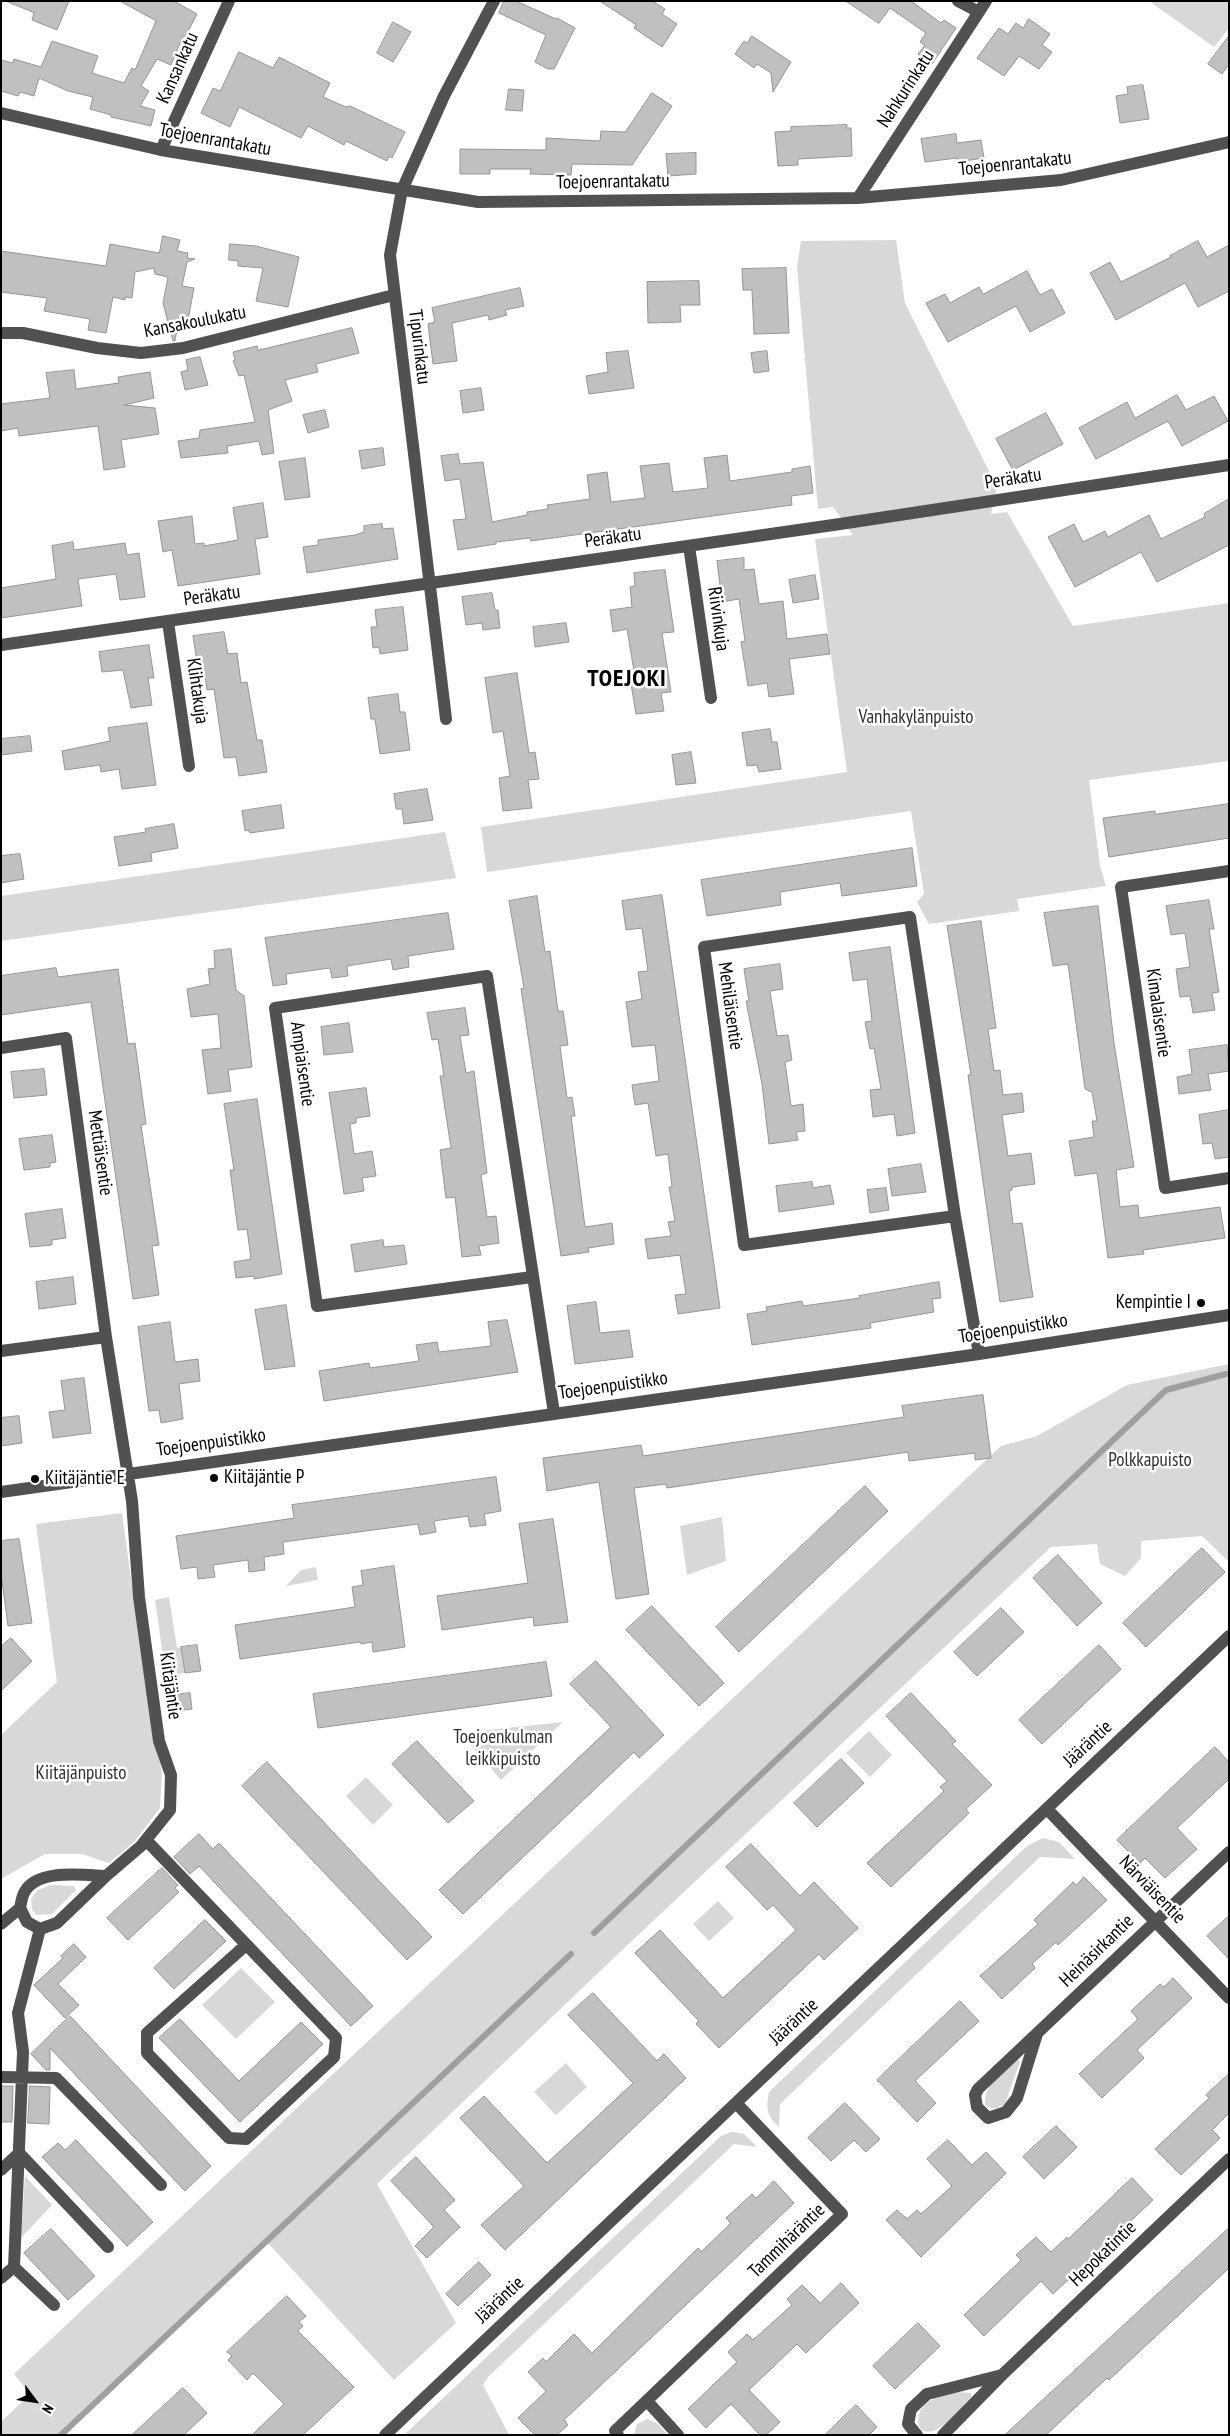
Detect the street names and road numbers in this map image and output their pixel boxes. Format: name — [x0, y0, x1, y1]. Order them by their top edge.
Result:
street label: Kansankatu — [152, 29, 204, 107]
street label: Nahkurinkatu — [872, 46, 940, 132]
street label: Toejoenrantakatu — [157, 119, 273, 161]
street label: Toejoenrantakatu — [957, 147, 1073, 181]
street label: Toejoenrantakatu — [556, 170, 670, 194]
street label: Kansakoulukatu — [142, 301, 248, 343]
street label: Tipurinkatu — [403, 308, 435, 386]
street label: Peräkatu — [983, 463, 1043, 495]
street label: Peräkatu — [583, 523, 643, 553]
street label: Peräkatu — [182, 581, 242, 611]
street label: Riivinkuja — [702, 585, 734, 653]
street label: Klihtakuja — [181, 657, 213, 725]
street label: Mehiläisentie — [713, 961, 747, 1051]
street label: Kimalaisentie — [1140, 967, 1176, 1059]
street label: Ampiaisentie — [285, 1020, 319, 1108]
street label: Mettiäisentie — [83, 1109, 117, 1197]
street label: Toejoenpuistikko — [957, 1309, 1069, 1349]
street label: Toejoenpuistikko — [557, 1367, 669, 1405]
street label: Toejoenpuistikko — [155, 1424, 267, 1462]
street label: Kiitäjäntie — [154, 1651, 186, 1721]
street label: Jääräntie — [1059, 1716, 1117, 1772]
street label: Närviäisentie — [1114, 1851, 1190, 1929]
street label: Heinäsirkantie — [1055, 1910, 1139, 1992]
street label: Jääräntie — [765, 1994, 823, 2050]
street label: Tammihäräntie — [744, 2199, 830, 2283]
street label: Hepokatintie — [1065, 2216, 1141, 2292]
street label: Jääräntie — [471, 2272, 529, 2328]

